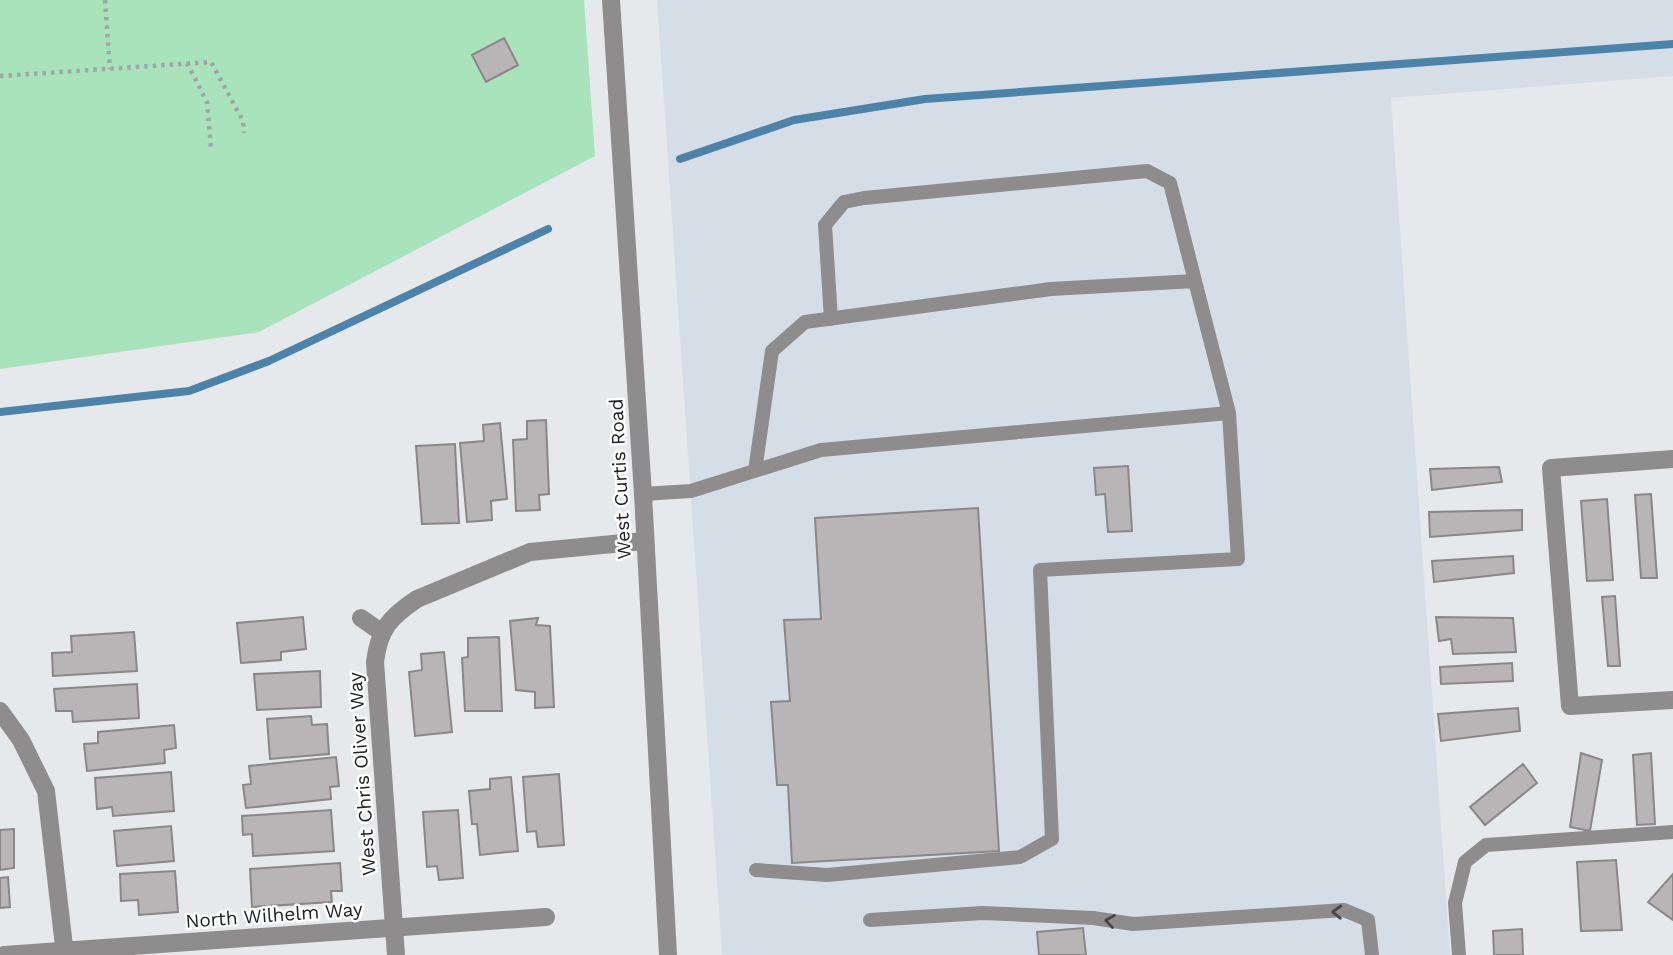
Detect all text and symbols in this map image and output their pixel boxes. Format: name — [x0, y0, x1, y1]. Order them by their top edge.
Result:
street label: West Curtis Road — [604, 398, 636, 560]
street label: West Chris Oliver Way — [343, 671, 381, 876]
street label: North Wilhelm Way — [185, 897, 363, 933]
one-way arrow — [1331, 904, 1342, 919]
one-way arrow — [1104, 914, 1116, 929]

